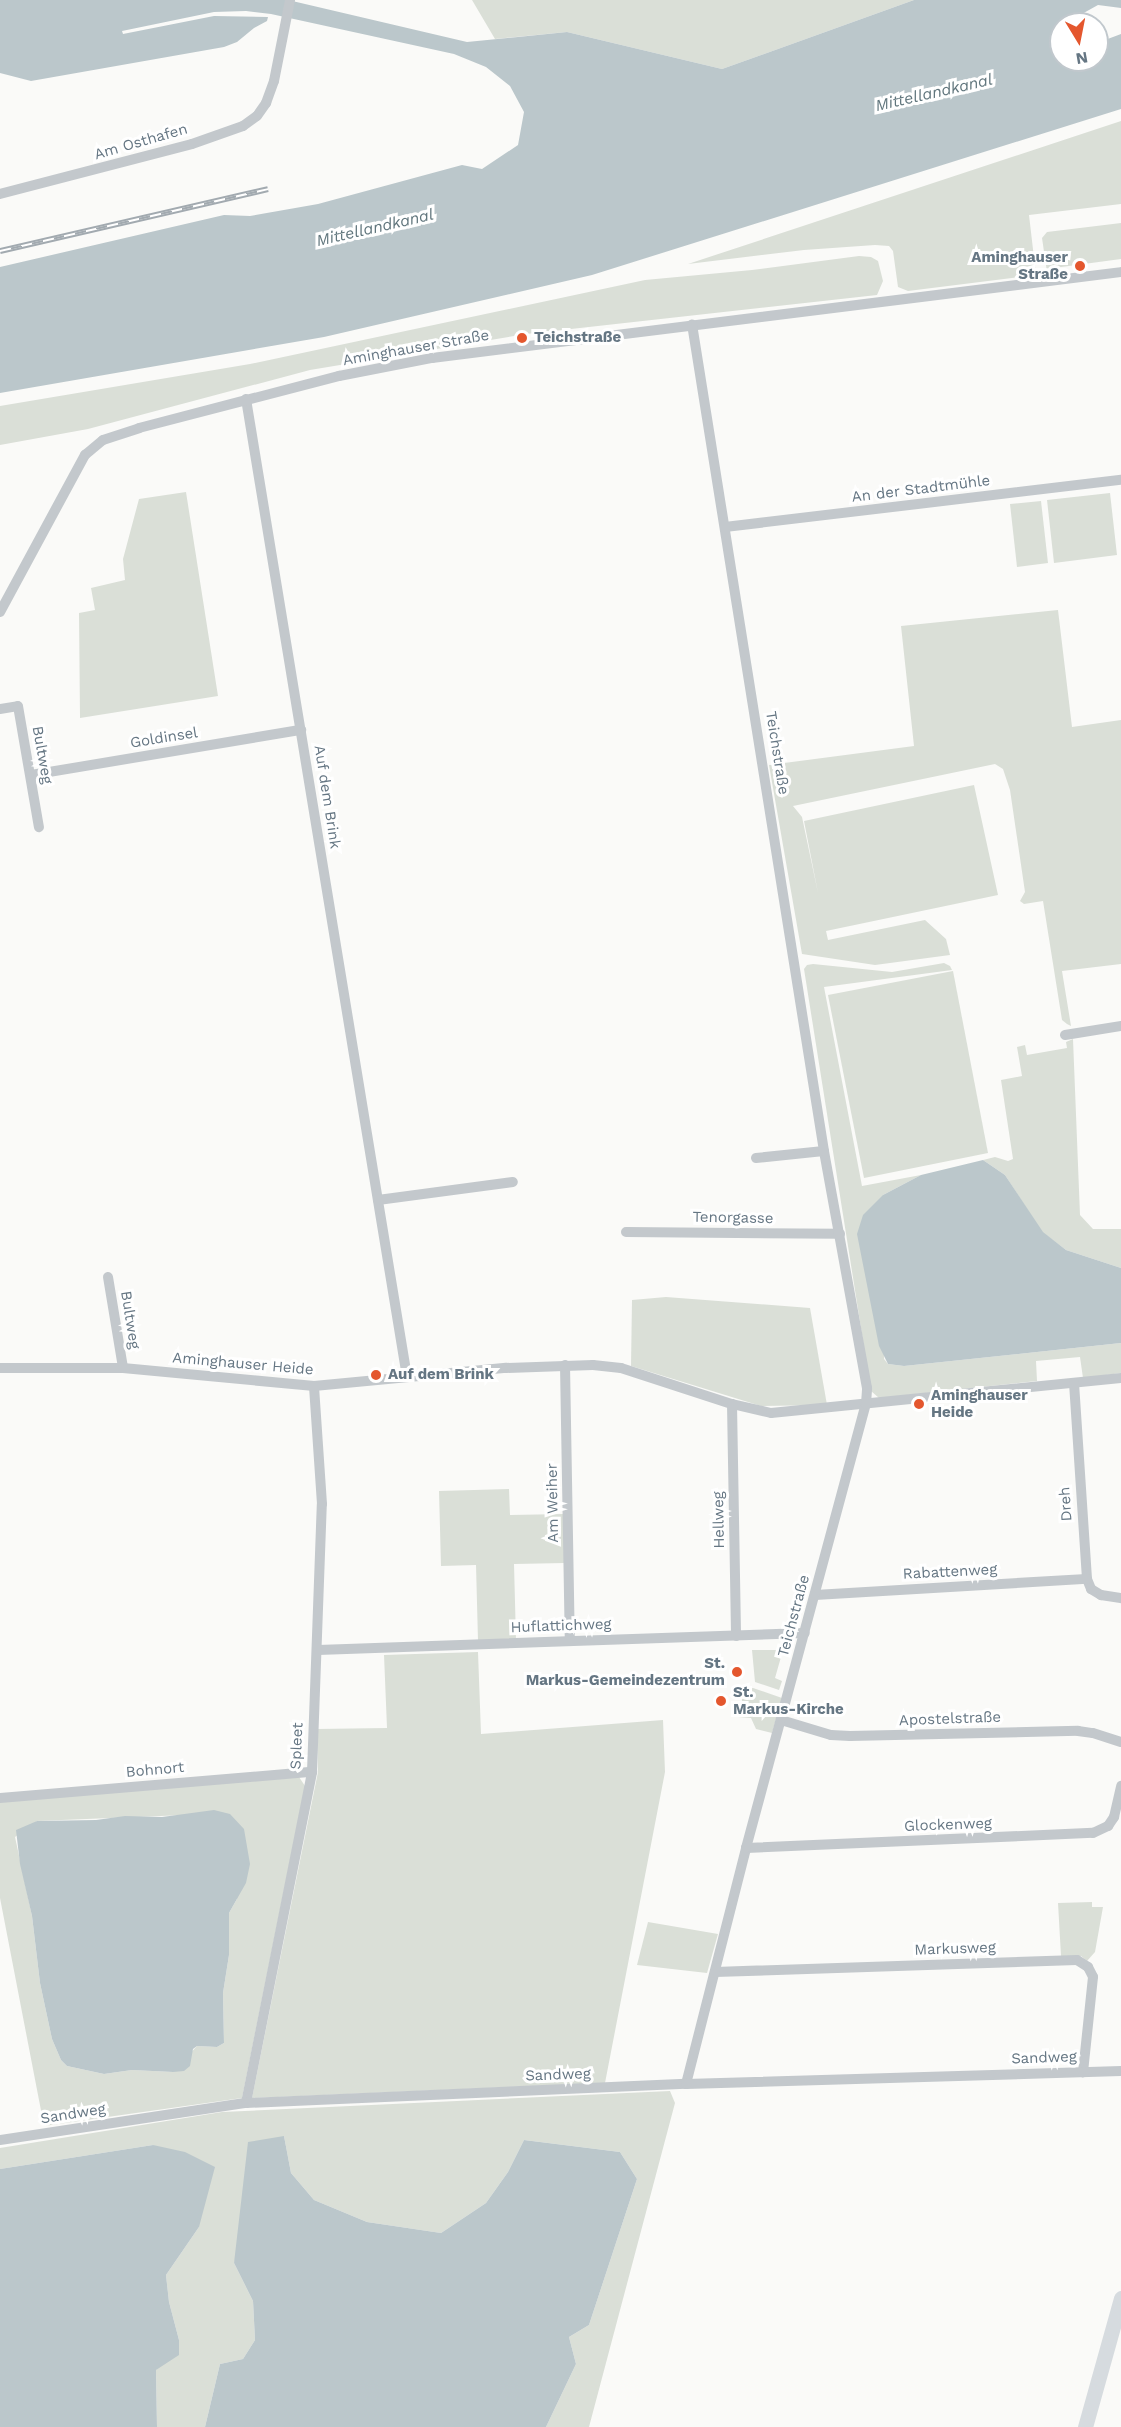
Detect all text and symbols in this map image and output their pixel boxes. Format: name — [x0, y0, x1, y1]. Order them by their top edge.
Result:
north arrow — [1049, 12, 1109, 72]
text: N — [1074, 48, 1089, 69]
water label: Mittellandkanal — [874, 70, 994, 116]
street label: Am Osthafen — [92, 120, 190, 164]
water label: Mittellandkanal — [315, 205, 435, 251]
place label: Aminghauser Straße — [971, 248, 1068, 283]
marker: Aminghauser Straße — [1073, 259, 1087, 273]
street label: Aminghauser Straße — [341, 326, 491, 370]
place label: Teichstraße — [534, 329, 621, 347]
marker: Teichstraße — [515, 331, 529, 345]
street label: An der Stadtmühle — [851, 472, 991, 506]
street label: Teichstraße — [762, 710, 792, 796]
street label: Goldinsel — [129, 724, 199, 752]
street label: Bultweg — [28, 725, 56, 785]
street label: Auf dem Brink — [310, 744, 344, 850]
street label: Tenorgasse — [692, 1208, 774, 1228]
street label: Bultweg — [117, 1290, 143, 1350]
street label: Aminghauser Heide — [172, 1349, 314, 1379]
place label: Auf dem Brink — [388, 1366, 494, 1384]
marker: Auf dem Brink — [369, 1368, 383, 1382]
place label: Aminghauser Heide — [931, 1386, 1028, 1421]
marker: Aminghauser Heide — [912, 1397, 926, 1411]
street label: Am Weiher — [543, 1463, 563, 1543]
street label: Dreh — [1056, 1486, 1076, 1522]
street label: Hellweg — [710, 1491, 728, 1549]
street label: Rabattenweg — [902, 1561, 998, 1583]
street label: Teichstraße — [774, 1573, 814, 1659]
street label: Huflattichweg — [510, 1615, 612, 1637]
place label: St. Markus-Gemeindezentrum — [526, 1654, 725, 1689]
marker: St. Markus-Gemeindezentrum — [730, 1665, 744, 1679]
place label: St. Markus-Kirche — [733, 1683, 844, 1718]
marker: St. Markus-Kirche — [714, 1694, 728, 1708]
street label: Apostelstraße — [899, 1708, 1001, 1730]
street label: Spleet — [287, 1722, 307, 1770]
street label: Bohnort — [125, 1758, 185, 1782]
street label: Glockenweg — [904, 1814, 992, 1836]
street label: Markusweg — [914, 1939, 996, 1959]
street label: Sandweg — [1011, 2048, 1077, 2068]
street label: Sandweg — [525, 2065, 591, 2085]
street label: Sandweg — [39, 2100, 107, 2128]

